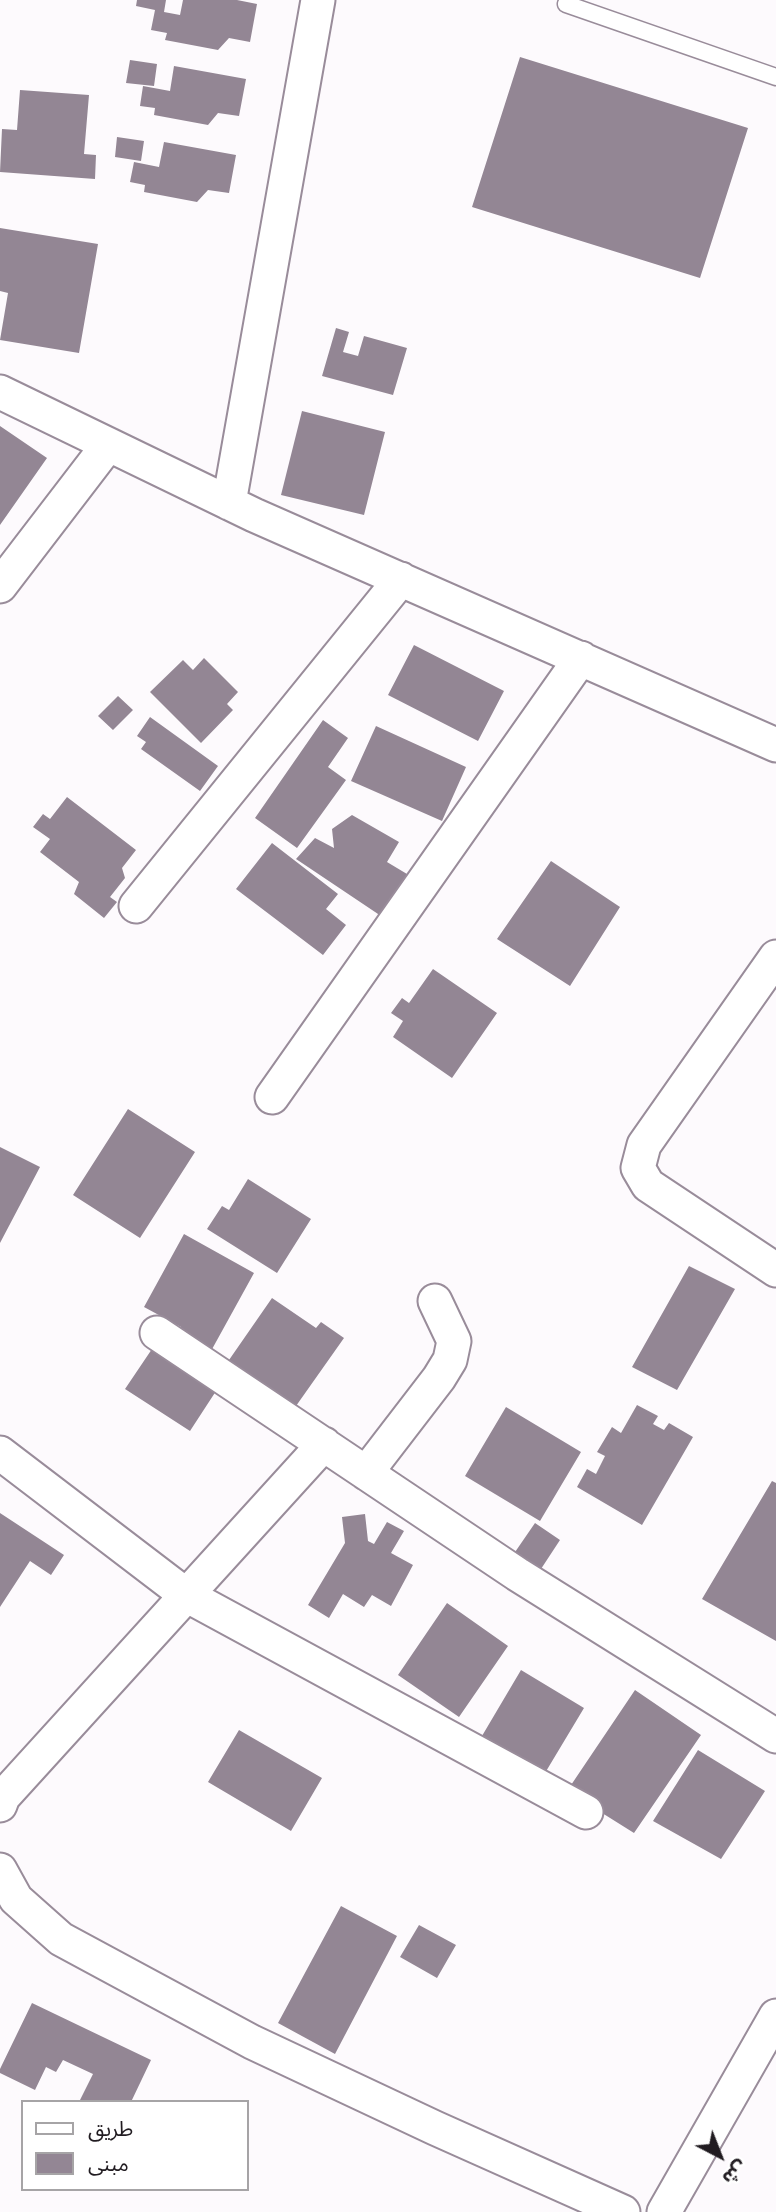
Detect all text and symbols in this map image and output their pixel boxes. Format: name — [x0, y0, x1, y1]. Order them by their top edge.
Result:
legend — [21, 2100, 248, 2191]
text: طريق — [88, 2117, 133, 2144]
north arrow — [685, 2121, 755, 2191]
text: مبنى — [88, 2152, 129, 2179]
text: ش — [716, 2154, 752, 2189]

